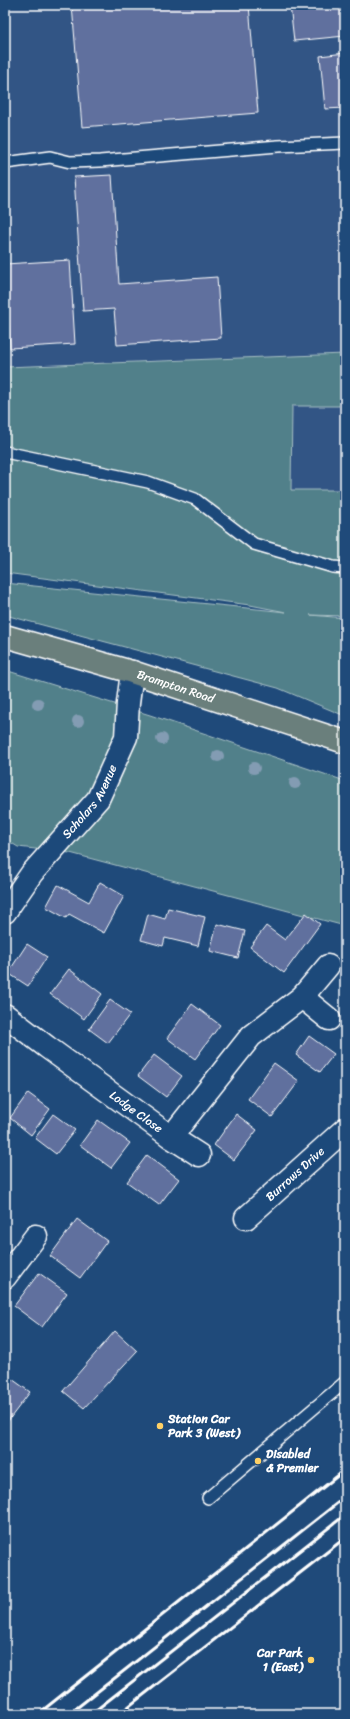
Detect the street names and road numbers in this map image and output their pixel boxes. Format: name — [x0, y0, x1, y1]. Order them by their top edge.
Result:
street label: Brampton Road — [134, 663, 218, 710]
street label: Scholars Avenue — [56, 761, 123, 844]
street label: Lodge Close — [105, 1085, 168, 1139]
street label: Burrows Drive — [260, 1141, 330, 1207]

